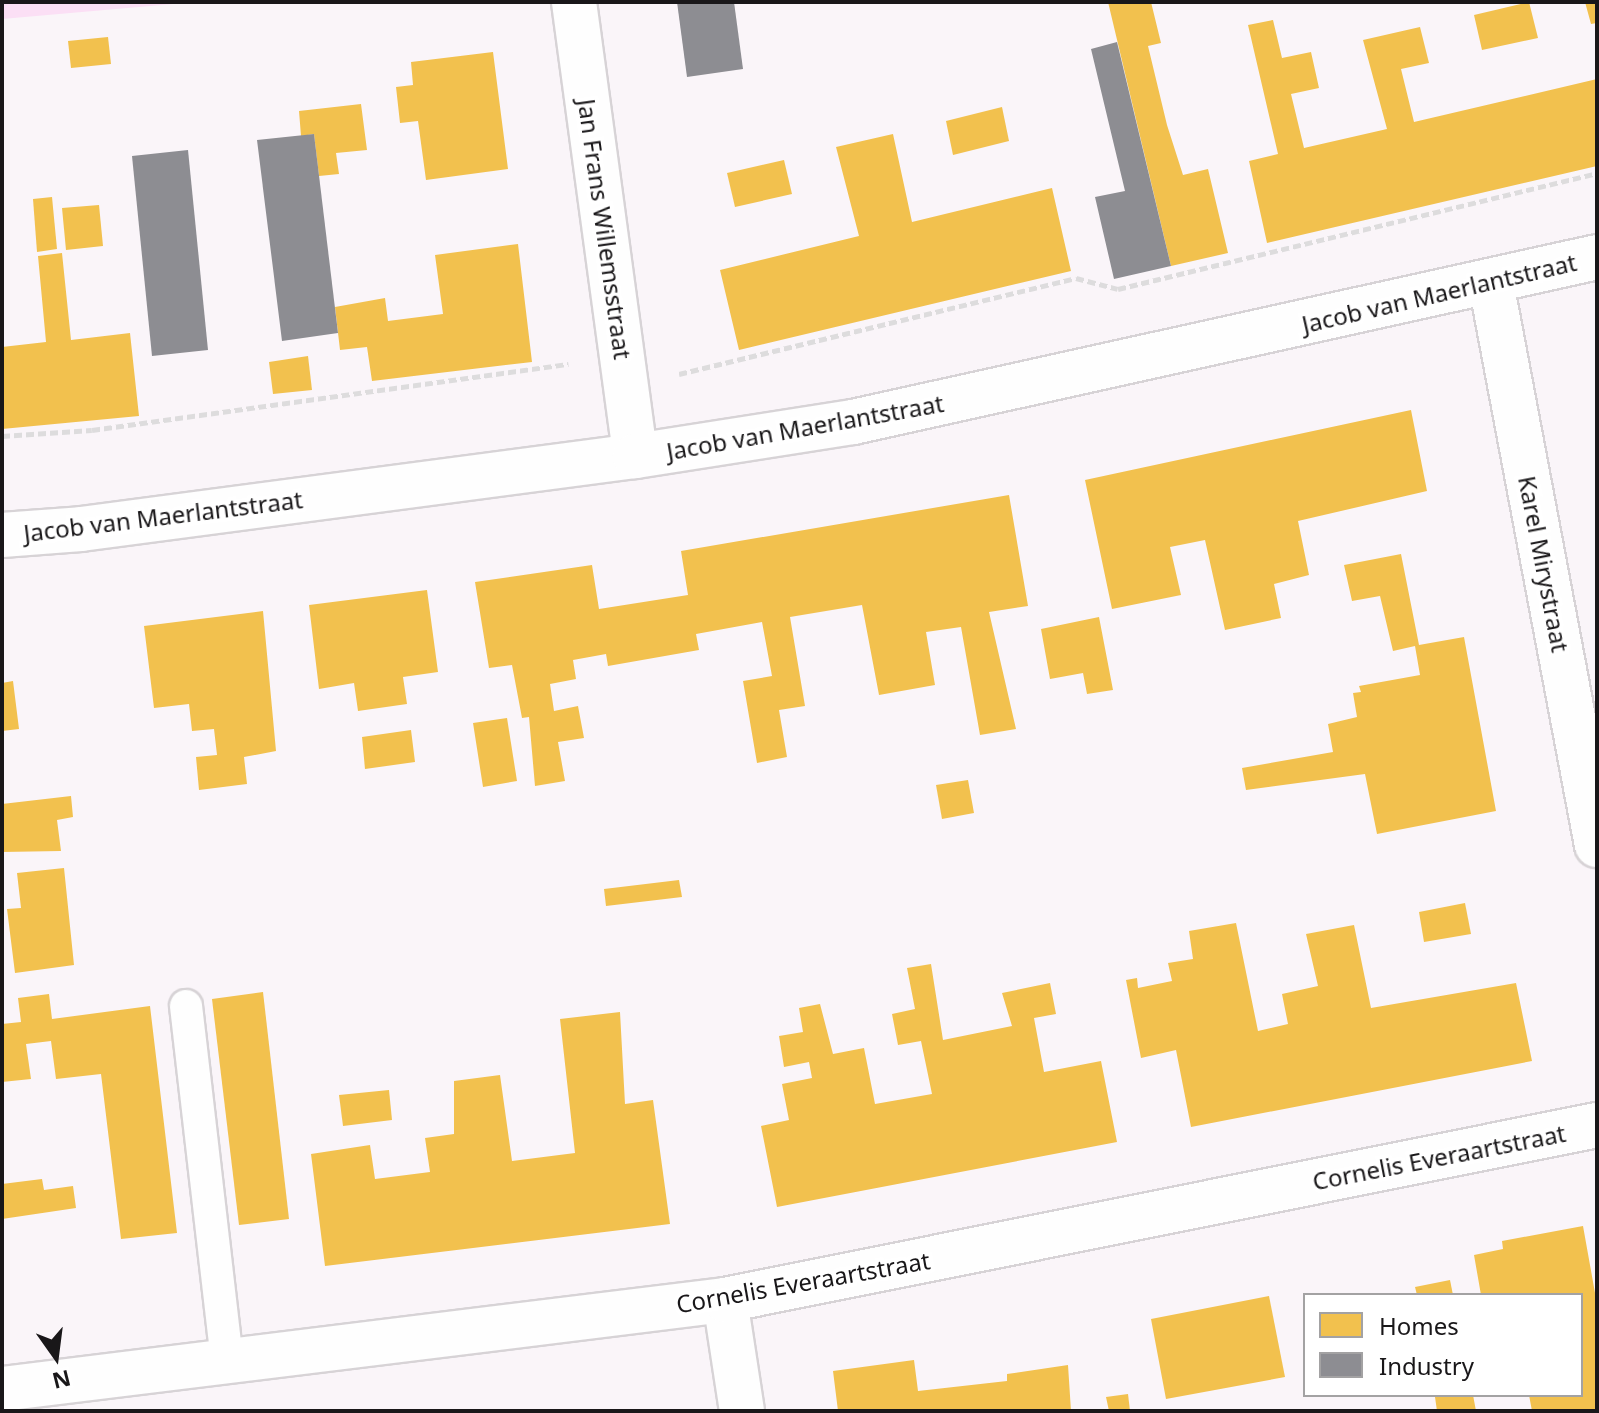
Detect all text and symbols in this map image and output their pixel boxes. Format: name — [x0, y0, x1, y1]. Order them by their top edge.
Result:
street label: Jan Frans Willemsstraat — [572, 97, 638, 361]
street label: Jacob van Maerlantstraat — [1299, 247, 1579, 339]
street label: Jacob van Maerlantstraat — [664, 388, 946, 466]
street label: Karel Mirystraat — [1513, 473, 1575, 655]
street label: Jacob van Maerlantstraat — [22, 485, 304, 547]
street label: Cornelis Everaartstraat — [1310, 1118, 1568, 1196]
street label: Cornelis Everaartstraat — [674, 1245, 932, 1319]
legend — [1303, 1293, 1583, 1397]
text: Homes — [1379, 1309, 1459, 1342]
north arrow — [16, 1317, 96, 1397]
text: Industry — [1379, 1349, 1474, 1382]
text: N — [50, 1364, 74, 1397]

